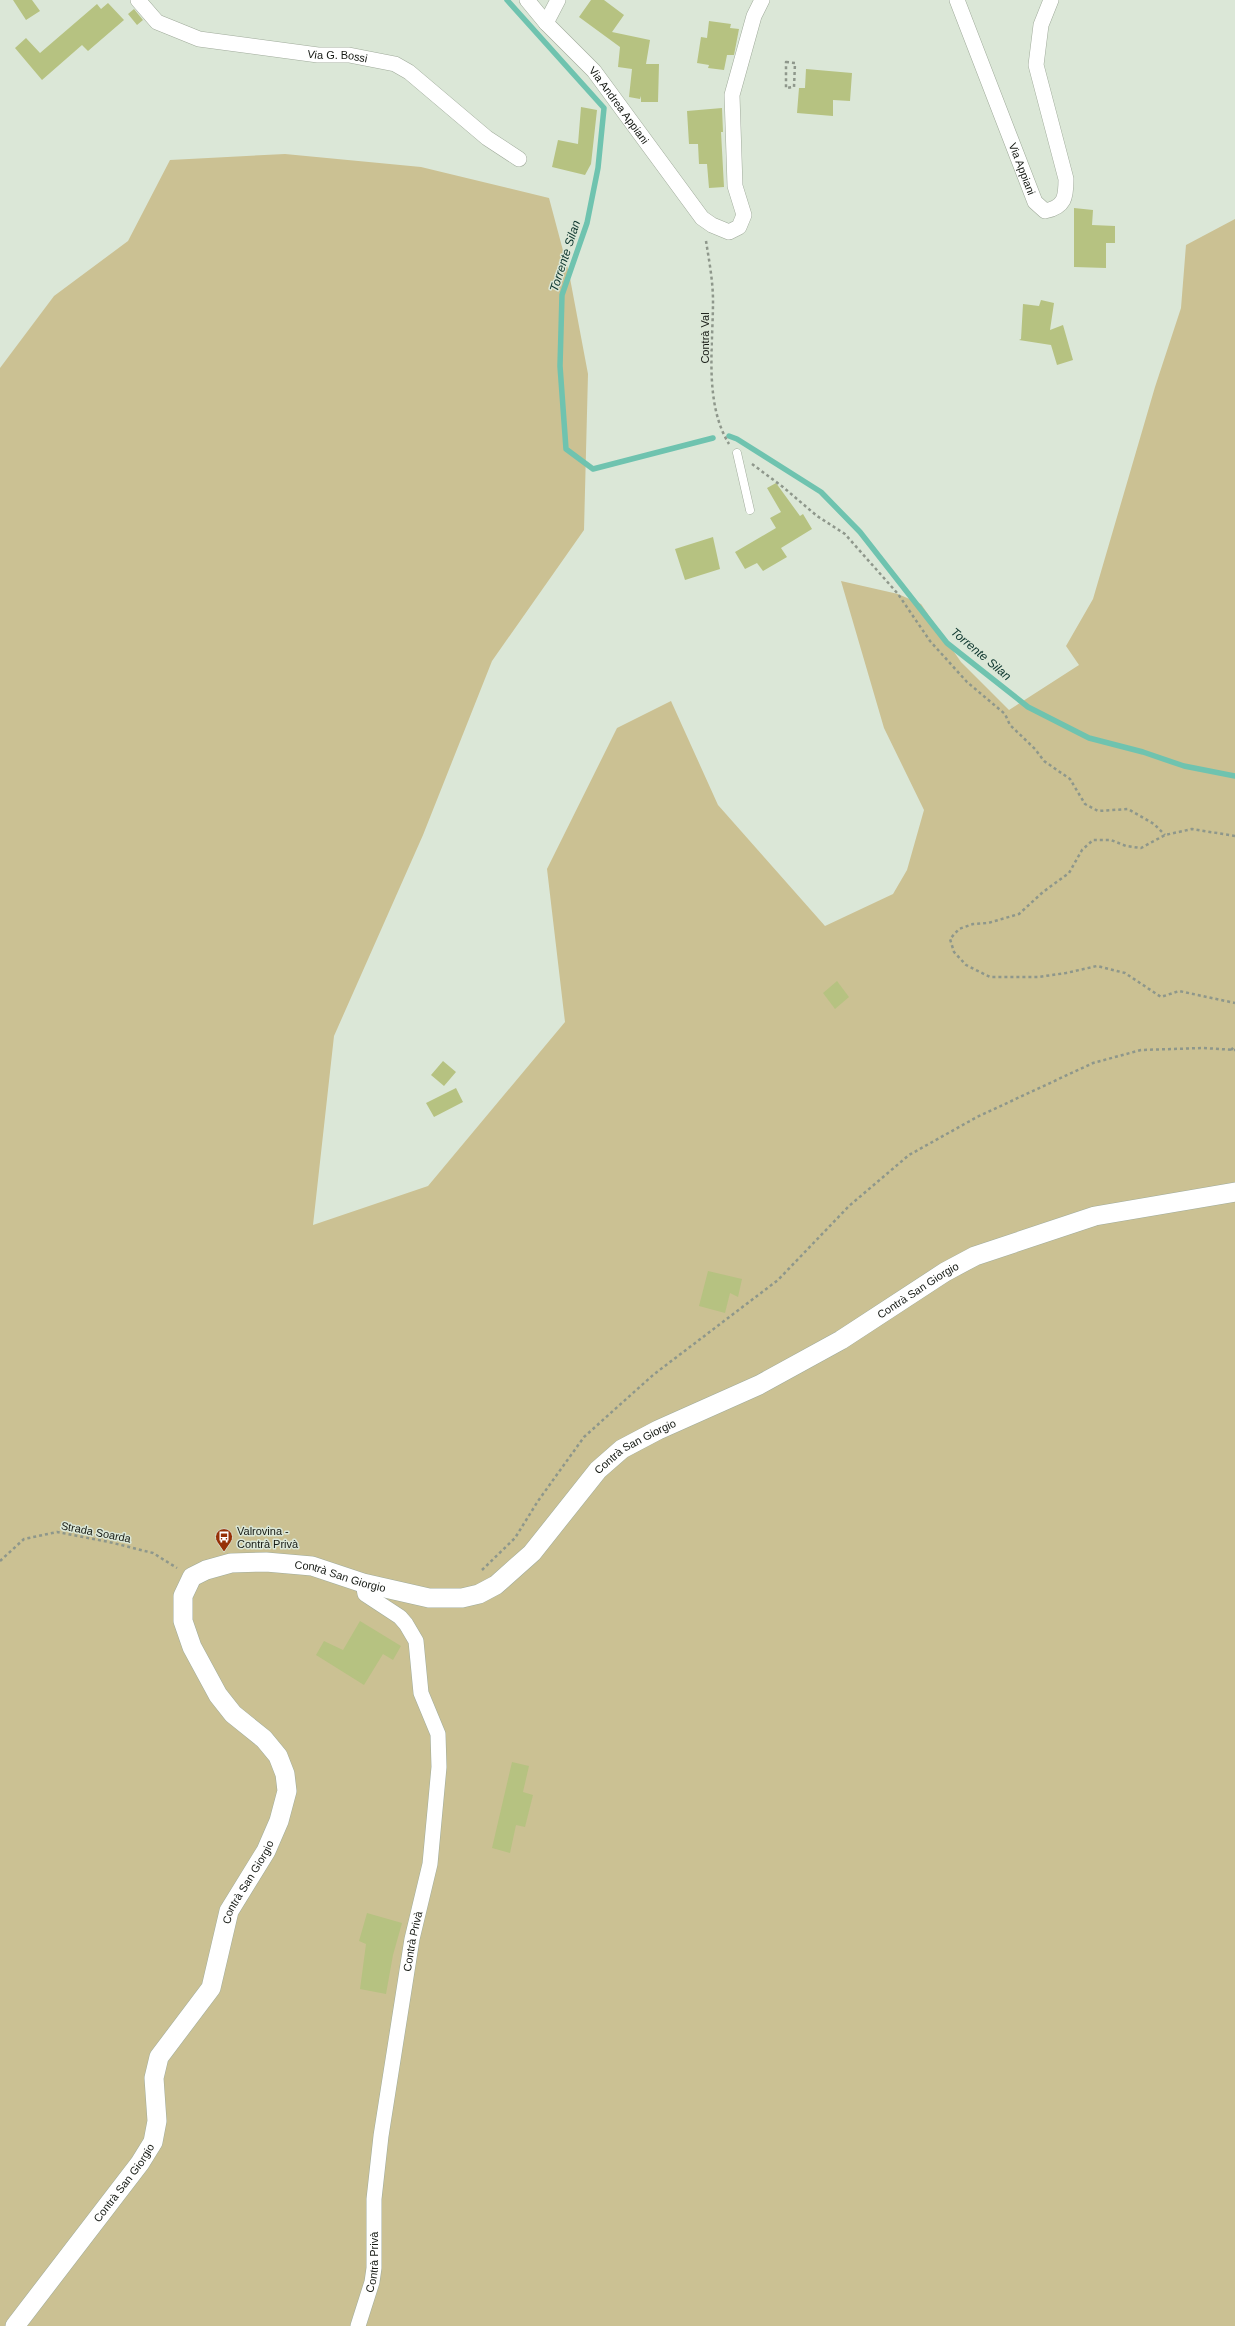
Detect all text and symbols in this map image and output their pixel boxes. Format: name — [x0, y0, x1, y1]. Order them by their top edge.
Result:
street label: Via G. Bossi — [307, 48, 369, 64]
street label: Via Andrea Appiani — [587, 64, 651, 146]
street label: Via Appiani — [1007, 141, 1038, 197]
water label: Torrente Silan — [547, 218, 583, 293]
street label: Contrà Val — [699, 312, 711, 364]
water label: Torrente Silan — [948, 625, 1014, 683]
street label: Contrà San Giorgio — [875, 1260, 961, 1321]
street label: Contrà San Giorgio — [592, 1417, 678, 1476]
street label: Strada Soarda — [60, 1519, 133, 1545]
place label: Valrovina - Contrà Privà — [237, 1525, 299, 1550]
bus stop icon: Valrovina - Contrà Privà — [214, 1527, 234, 1552]
street label: Contrà San Giorgio — [294, 1559, 387, 1594]
street label: Contrà San Giorgio — [220, 1839, 276, 1925]
street label: Contrà Privà — [401, 1909, 425, 1972]
street label: Contrà San Giorgio — [91, 2141, 157, 2224]
street label: Contrà Privà — [363, 2231, 380, 2294]

